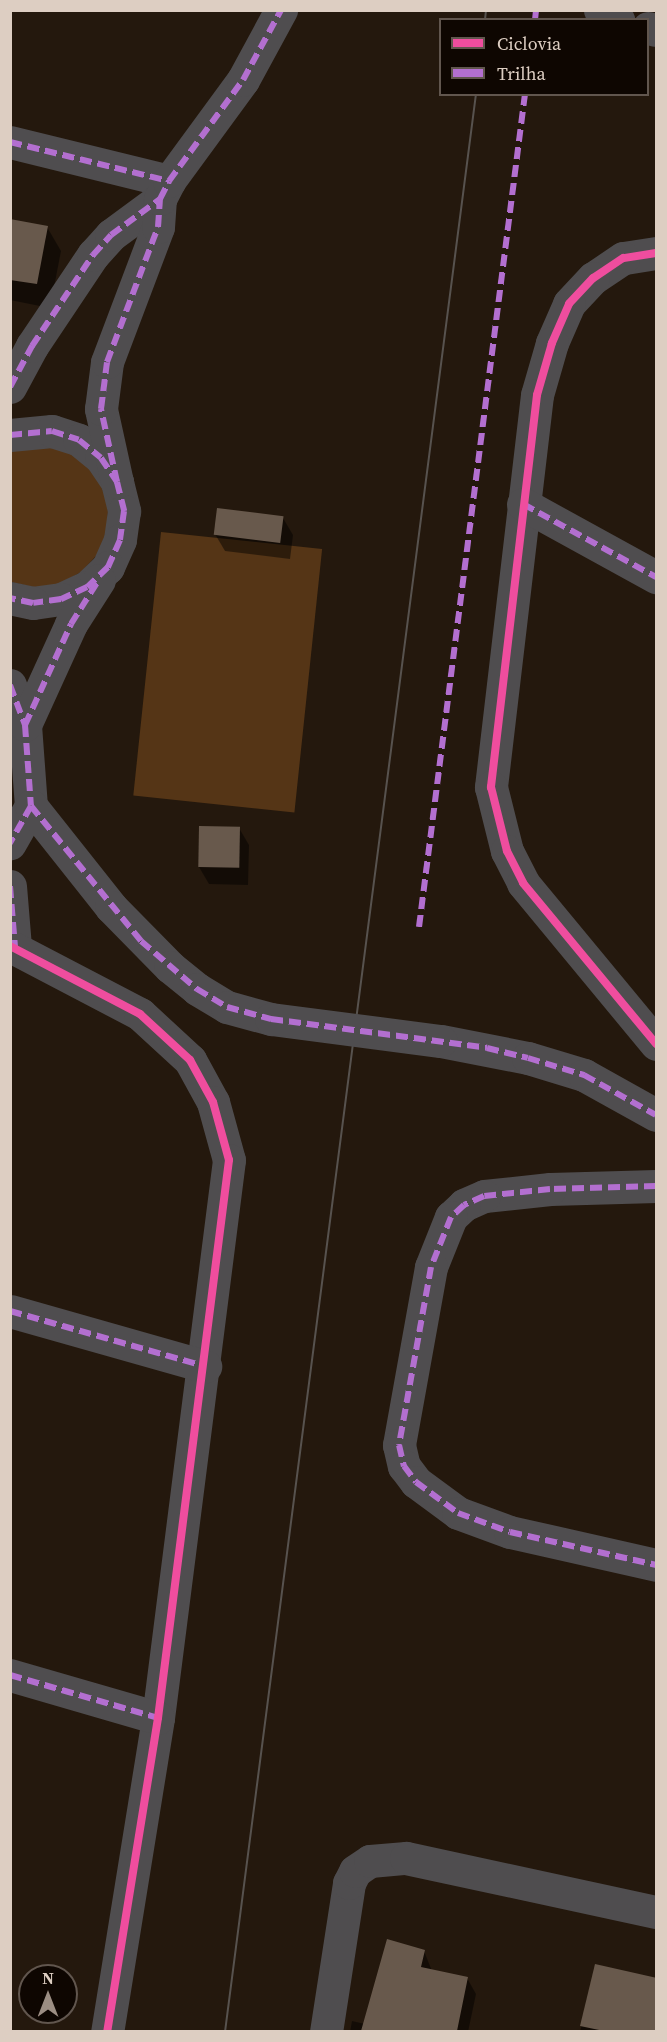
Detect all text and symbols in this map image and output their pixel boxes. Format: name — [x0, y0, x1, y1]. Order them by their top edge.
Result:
legend — [439, 18, 649, 96]
text: Ciclovia — [497, 31, 561, 56]
text: Trilha — [497, 61, 546, 86]
north arrow — [18, 1964, 78, 2024]
text: N — [42, 1967, 54, 1989]

